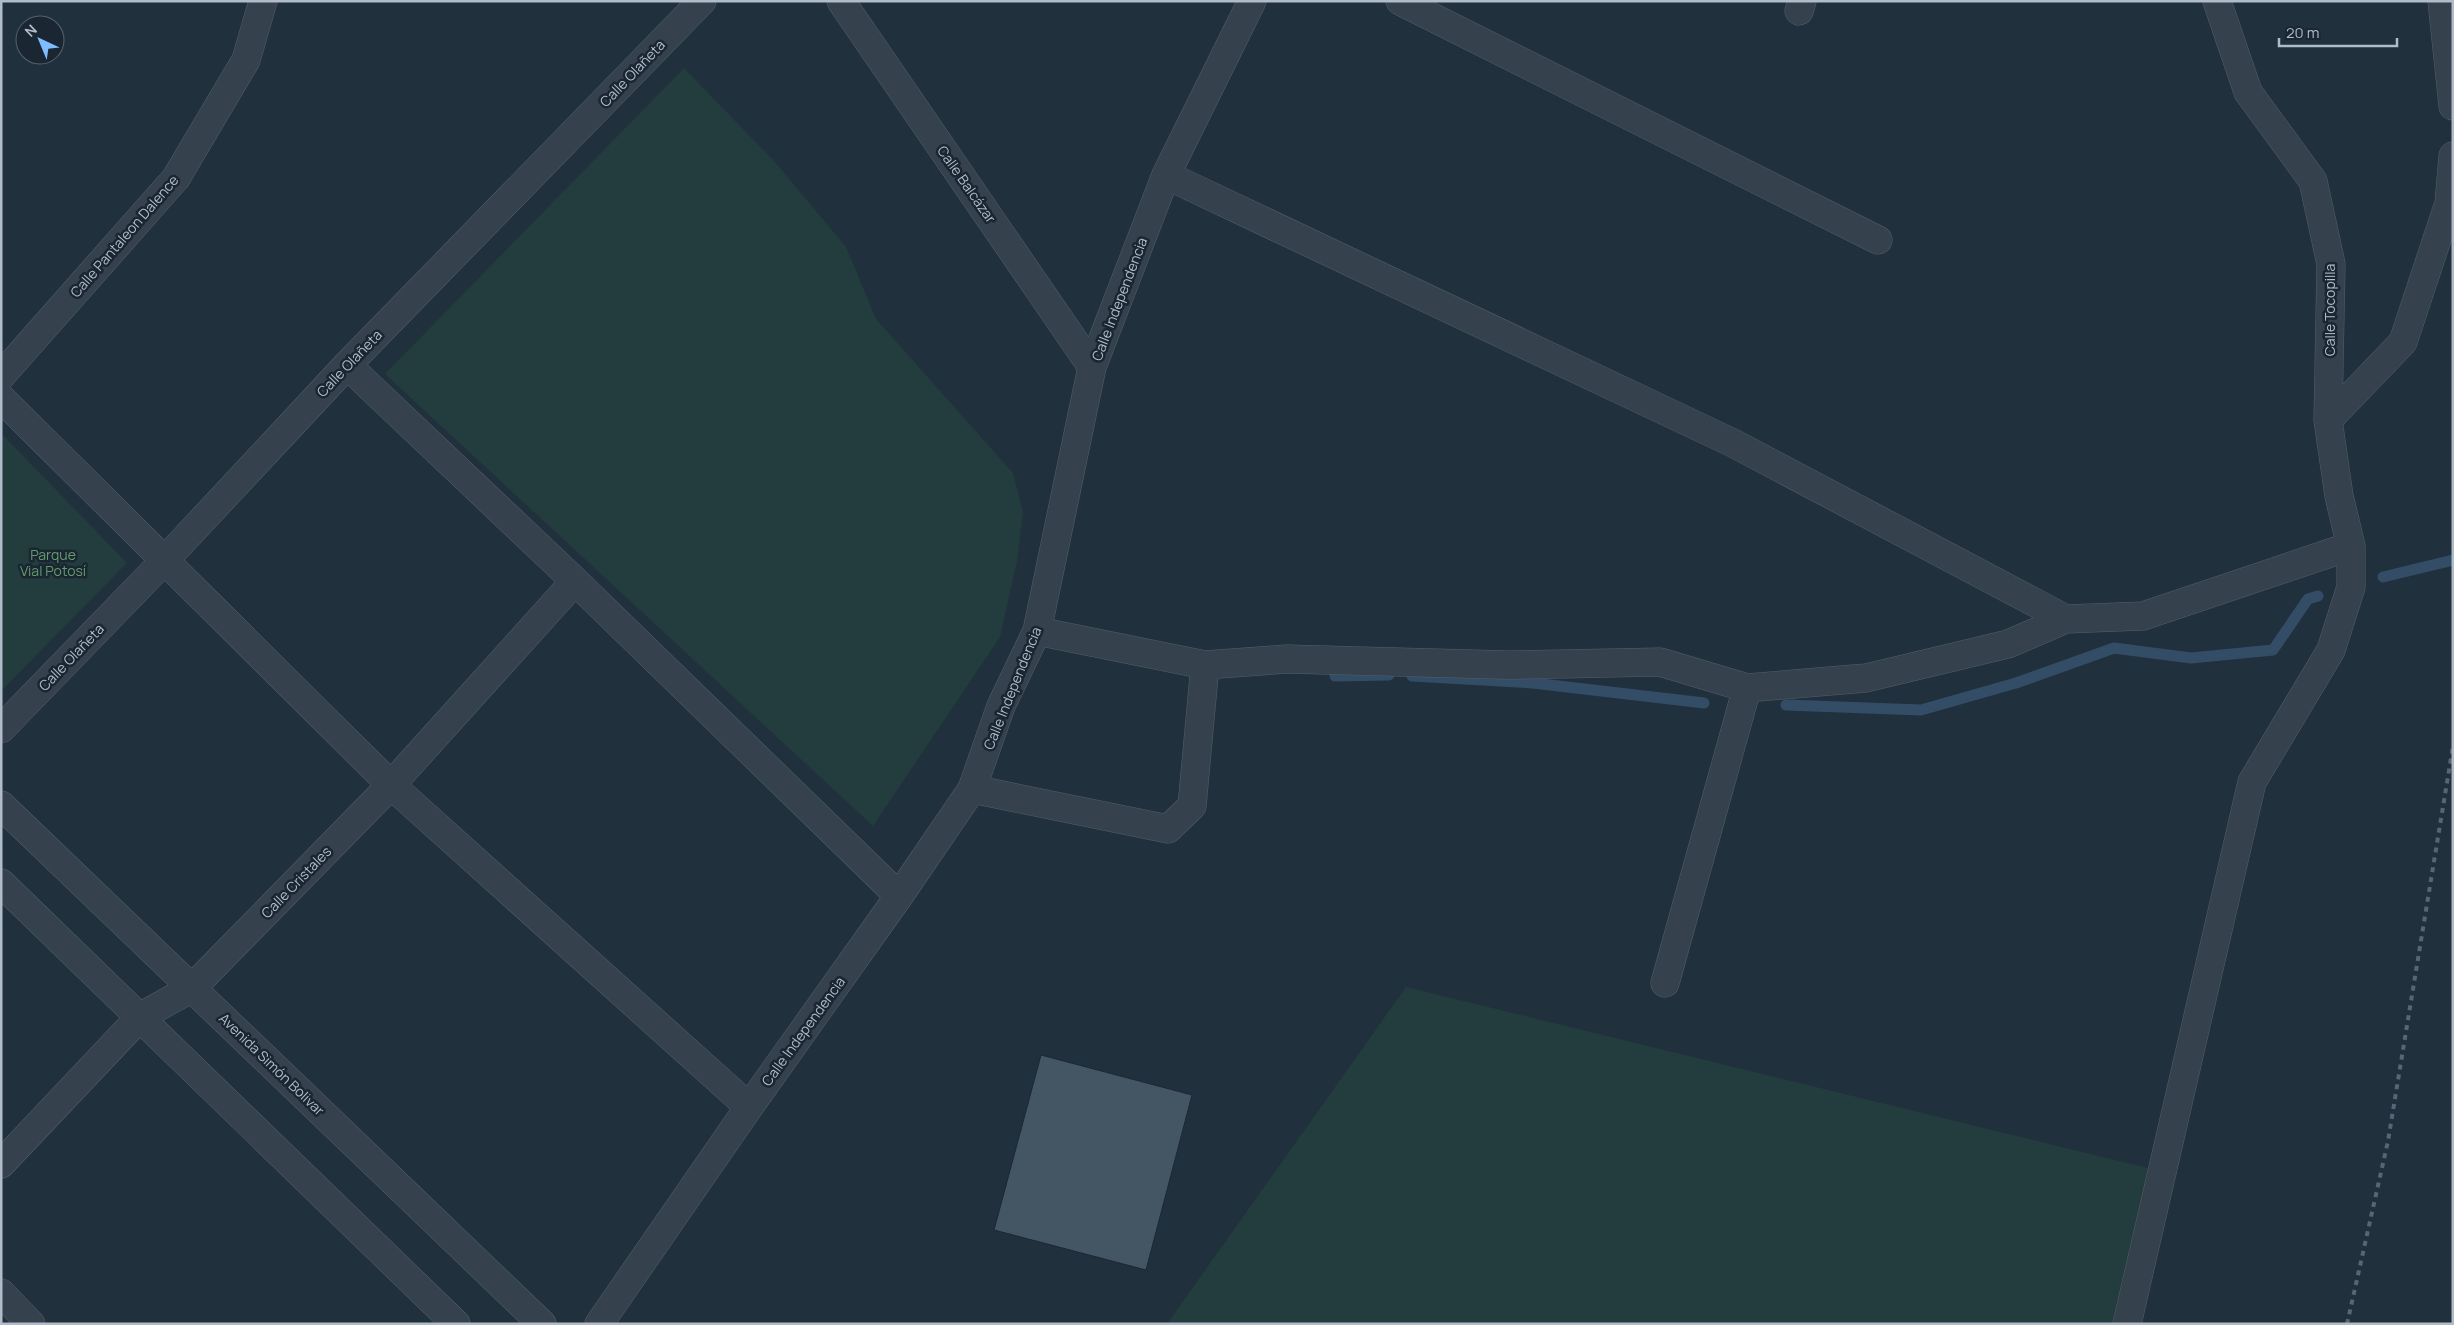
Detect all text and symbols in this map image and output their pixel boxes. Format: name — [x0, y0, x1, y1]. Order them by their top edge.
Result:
north arrow — [15, 15, 65, 65]
scale bar — [2279, 15, 2396, 47]
text: N — [20, 20, 41, 41]
text: 20 m — [2286, 22, 2319, 43]
street label: Calle Olañeta — [595, 35, 669, 111]
street label: Calle Balcázar — [933, 142, 1001, 226]
street label: Calle Pantaleon Dalence — [66, 171, 182, 301]
street label: Calle Independencia — [1087, 235, 1151, 363]
street label: Calle Tocopilla — [2320, 264, 2339, 356]
street label: Calle Olañeta — [312, 325, 386, 401]
park label: Parque Vial Potosí — [20, 545, 86, 580]
street label: Calle Olañeta — [34, 619, 108, 695]
street label: Calle Independencia — [979, 624, 1045, 752]
street label: Calle Cristales — [257, 842, 335, 922]
street label: Calle Independencia — [757, 973, 849, 1089]
street label: Avenida Simón Bolivar — [215, 1009, 329, 1119]

